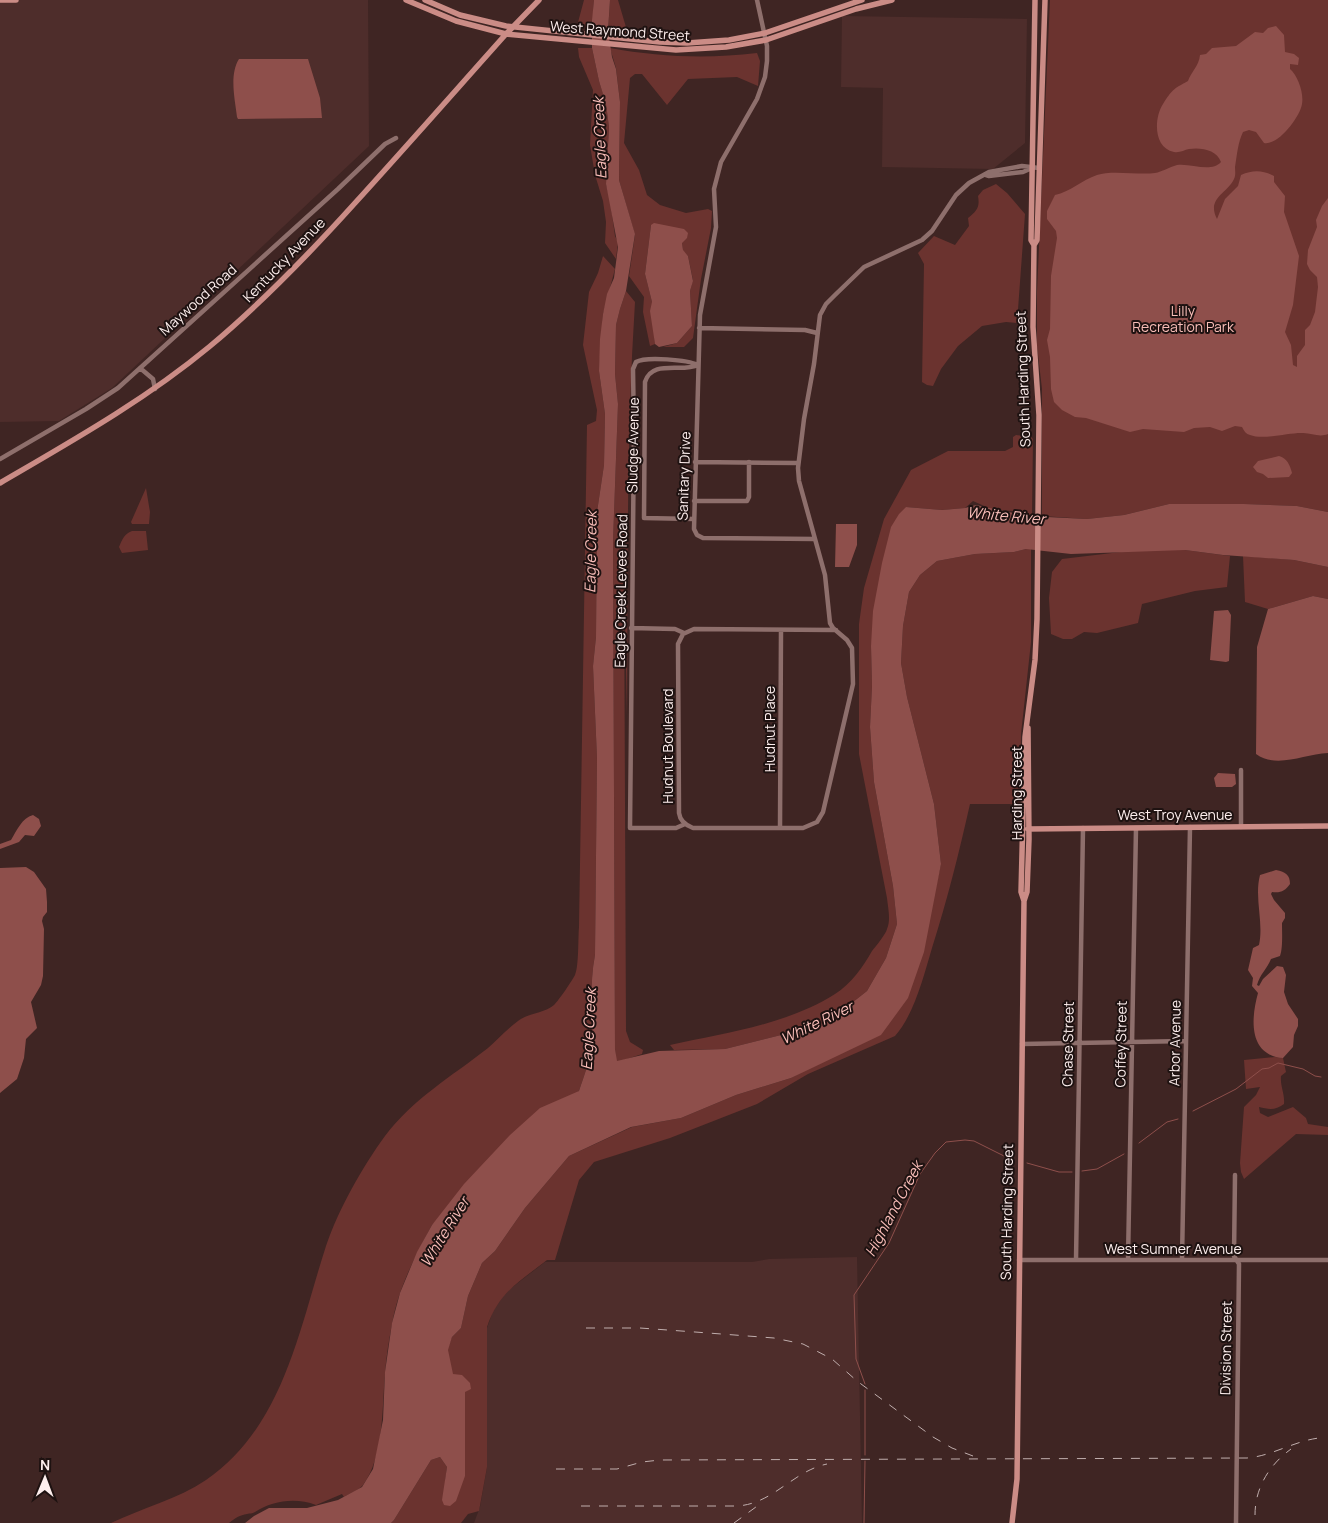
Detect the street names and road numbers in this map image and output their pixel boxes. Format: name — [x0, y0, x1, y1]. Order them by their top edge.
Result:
street label: West Raymond Street — [549, 16, 691, 45]
street label: Kentucky Avenue — [238, 213, 329, 306]
street label: Maywood Road — [155, 260, 240, 339]
street label: South Harding Street — [1011, 310, 1034, 447]
street label: Sludge Avenue — [622, 397, 643, 493]
street label: Sanitary Drive — [672, 431, 695, 521]
street label: Eagle Creek Levee Road — [610, 514, 631, 668]
street label: Hudnut Place — [760, 686, 779, 772]
street label: Hudnut Boulevard — [658, 688, 677, 804]
street label: Harding Street — [1007, 745, 1026, 840]
street label: West Troy Avenue — [1118, 805, 1232, 824]
street label: Coffey Street — [1110, 1000, 1131, 1087]
street label: Arbor Avenue — [1164, 1000, 1185, 1086]
street label: Chase Street — [1057, 1001, 1078, 1087]
street label: South Harding Street — [996, 1143, 1017, 1280]
street label: West Sumner Avenue — [1104, 1239, 1242, 1258]
street label: Division Street — [1215, 1300, 1236, 1395]

